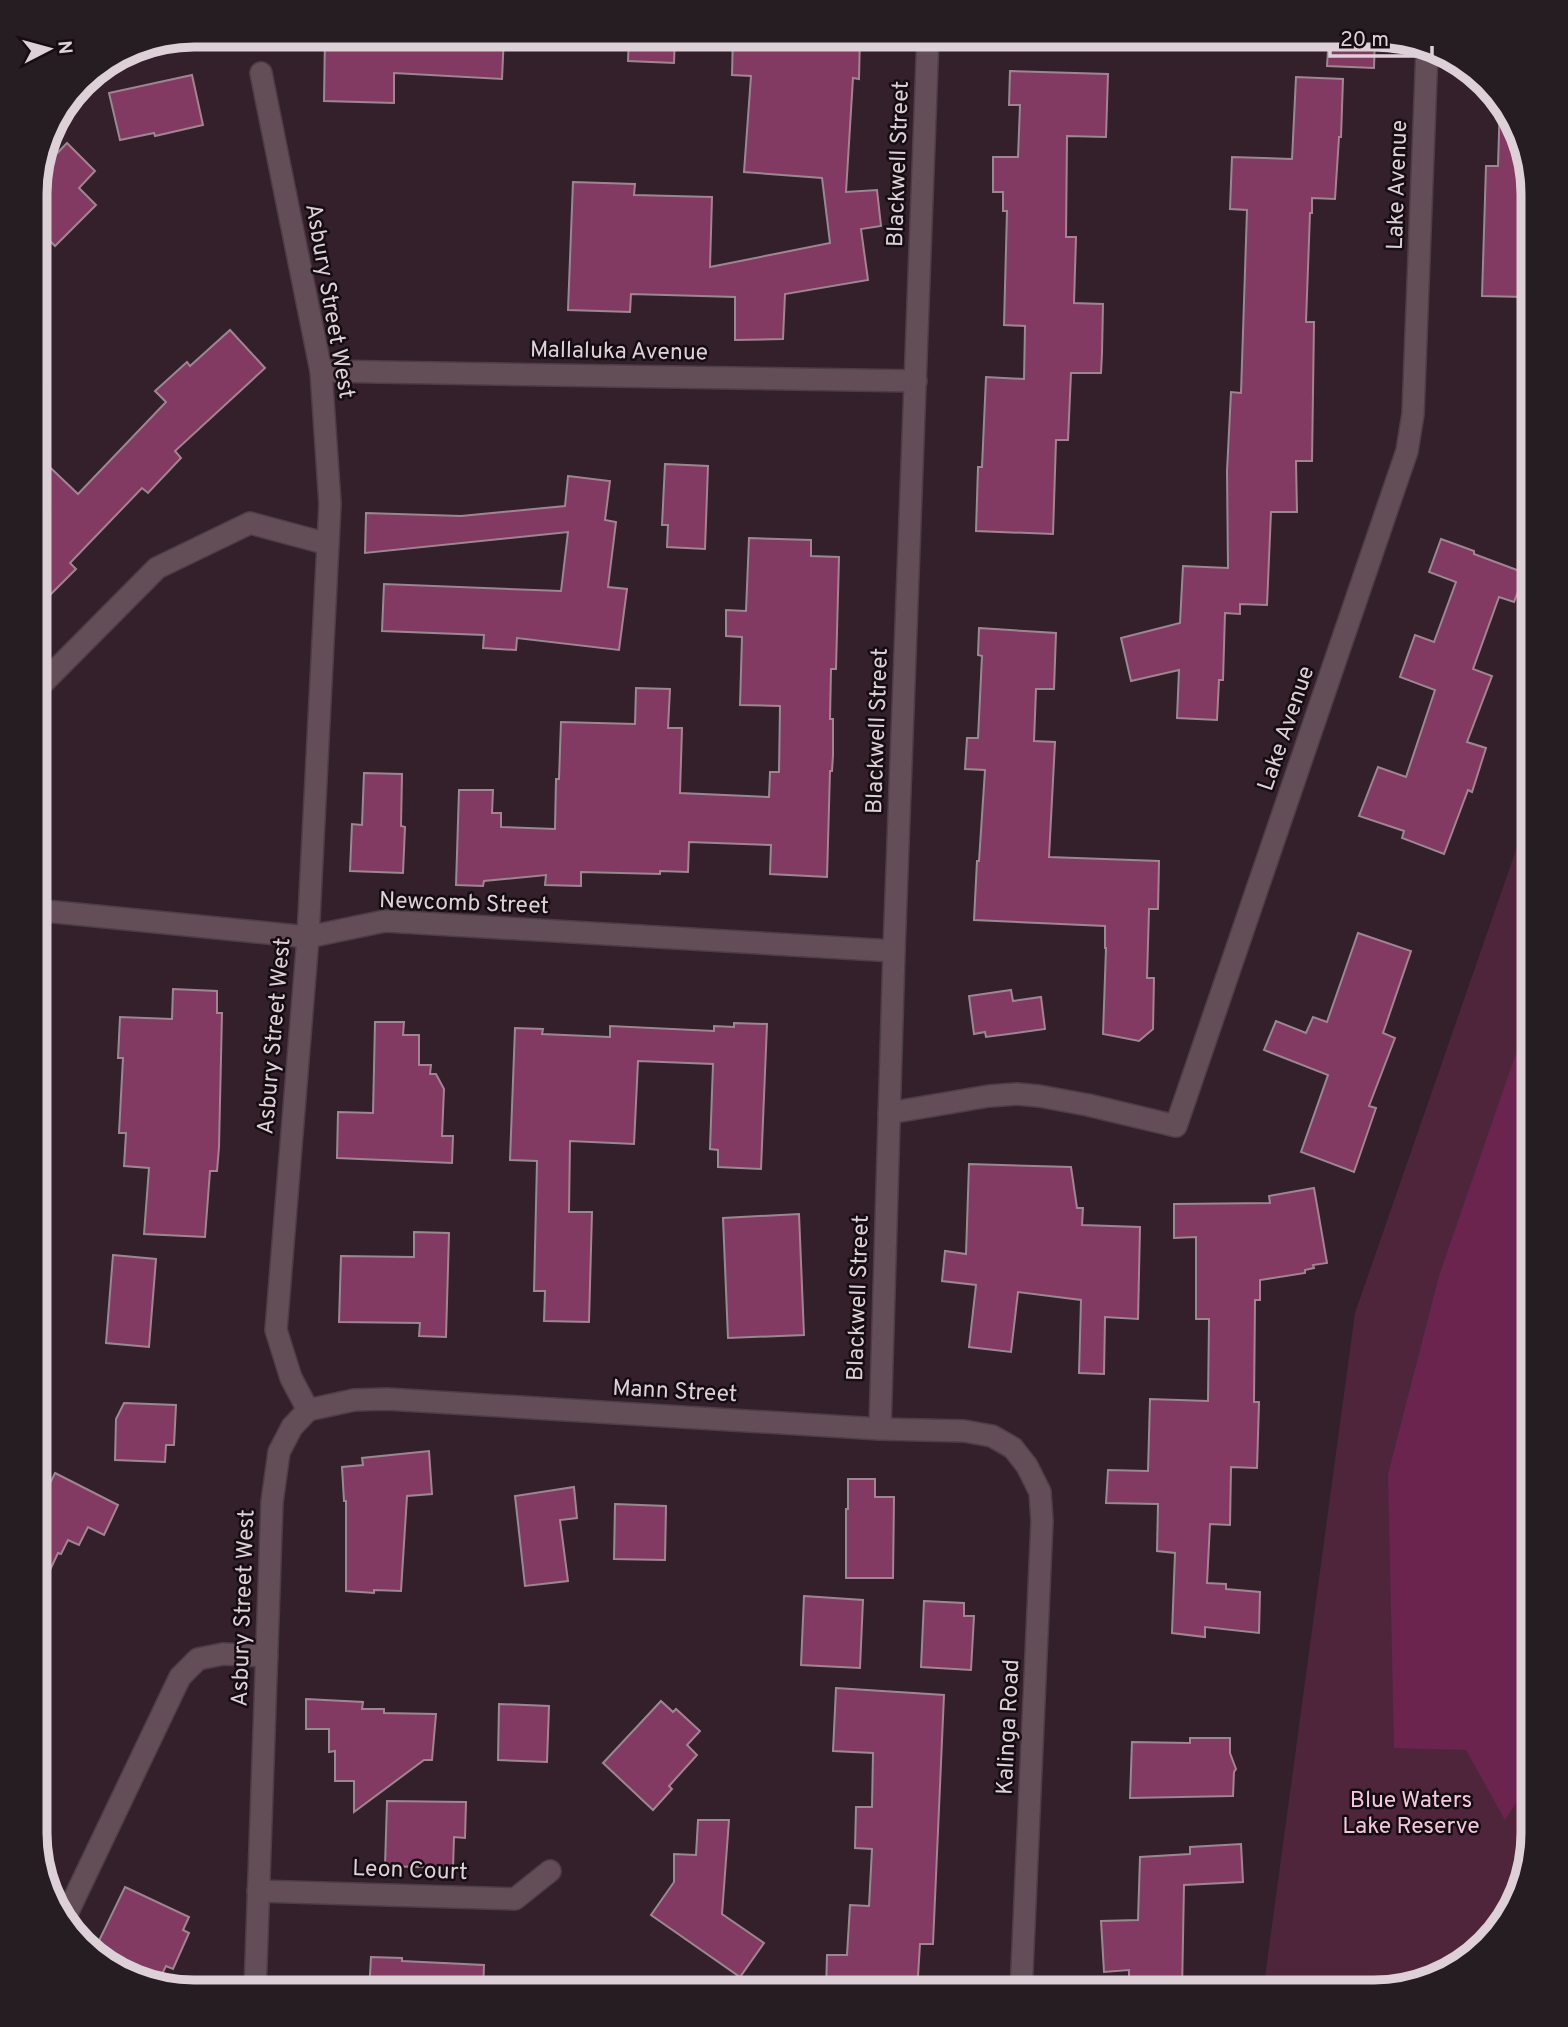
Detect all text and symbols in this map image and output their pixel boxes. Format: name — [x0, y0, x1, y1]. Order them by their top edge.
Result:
north arrow — [14, 14, 84, 84]
scale bar — [1330, 14, 1432, 58]
text: 20 m — [1340, 27, 1389, 54]
text: N — [51, 39, 77, 55]
street label: Blackwell Street — [882, 80, 917, 248]
street label: Lake Avenue — [1382, 120, 1415, 251]
street label: Asbury Street West — [297, 202, 360, 401]
street label: Mallaluka Avenue — [530, 336, 708, 369]
street label: Blackwell Street — [861, 647, 896, 815]
street label: Lake Avenue — [1252, 663, 1322, 795]
street label: Newcomb Street — [378, 887, 549, 922]
street label: Asbury Street West — [252, 937, 299, 1136]
street label: Blackwell Street — [842, 1214, 877, 1382]
street label: Mann Street — [612, 1375, 738, 1410]
street label: Asbury Street West — [227, 1509, 262, 1707]
street label: Kalinga Road — [991, 1658, 1028, 1796]
park label: Blue Waters Lake Reserve — [1342, 1787, 1480, 1842]
street label: Leon Court — [352, 1855, 468, 1888]

